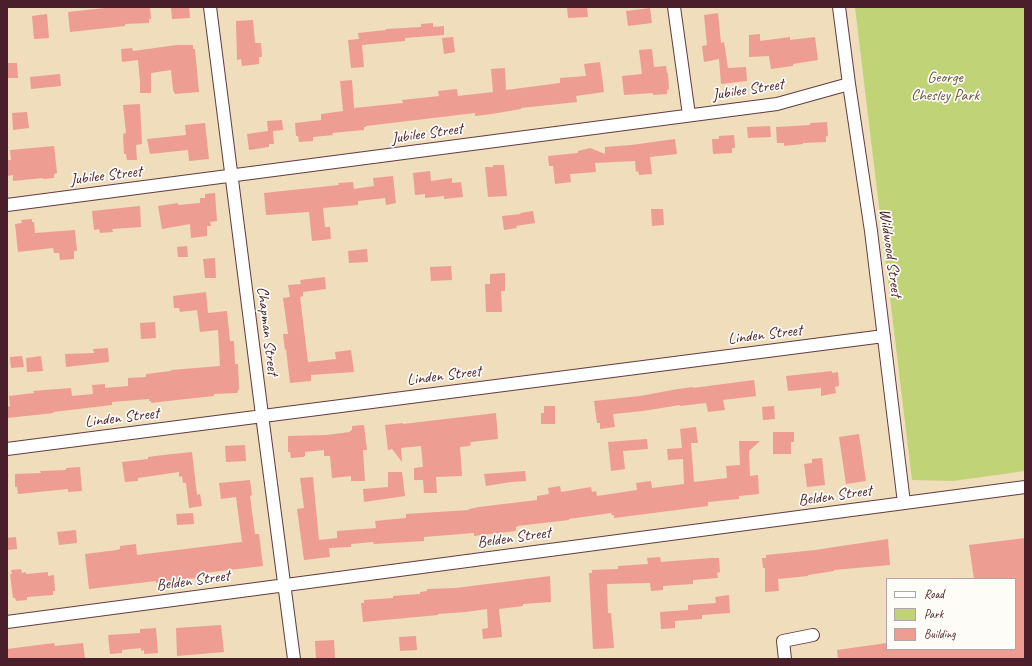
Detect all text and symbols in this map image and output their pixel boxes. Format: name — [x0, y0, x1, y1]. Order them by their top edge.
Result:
park label: George Chesley Park — [911, 68, 979, 106]
street label: Jubilee Street — [711, 75, 785, 105]
street label: Jubilee Street — [390, 119, 464, 149]
street label: Jubilee Street — [69, 162, 143, 190]
street label: Wildwood Street — [874, 208, 906, 298]
street label: Chapman Street — [252, 286, 282, 376]
street label: Linden Street — [727, 321, 803, 349]
street label: Linden Street — [406, 362, 482, 390]
street label: Linden Street — [84, 404, 160, 432]
street label: Belden Street — [797, 481, 873, 511]
street label: Belden Street — [476, 523, 552, 553]
street label: Belden Street — [155, 566, 231, 596]
legend — [886, 578, 1016, 650]
text: Road — [924, 586, 944, 602]
text: Park — [924, 606, 943, 622]
text: Building — [924, 626, 956, 642]

